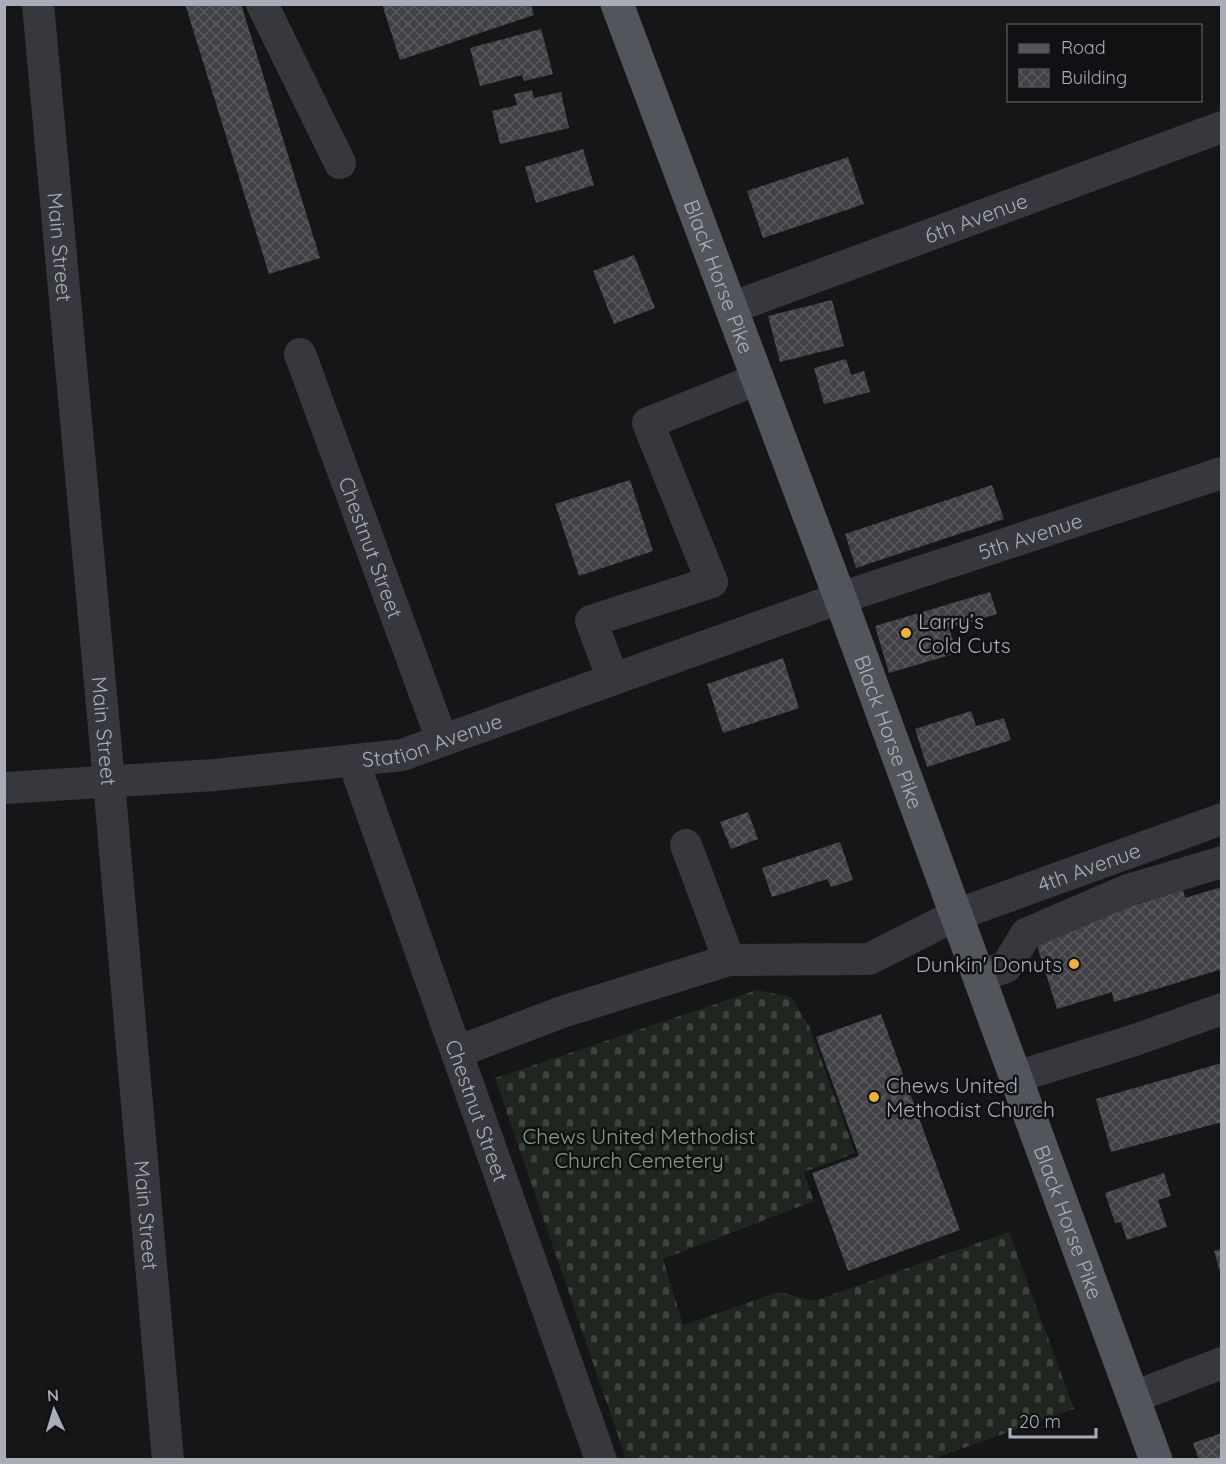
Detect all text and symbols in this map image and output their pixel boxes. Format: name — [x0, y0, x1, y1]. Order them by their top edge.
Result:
legend — [1007, 24, 1202, 102]
text: Road — [1061, 36, 1106, 59]
text: Building — [1061, 66, 1127, 89]
street label: 6th Avenue — [921, 187, 1031, 249]
street label: Main Street — [42, 191, 78, 303]
street label: Black Horse Pike — [679, 196, 760, 357]
street label: Chestnut Street — [333, 473, 409, 622]
street label: 5th Avenue — [975, 507, 1086, 565]
place label: Larry’s Cold Cuts — [918, 608, 1011, 658]
marker: Larry’s Cold Cuts — [899, 626, 913, 640]
street label: Black Horse Pike — [849, 651, 929, 812]
street label: Main Street — [86, 675, 122, 787]
street label: Station Avenue — [361, 707, 506, 772]
street label: 4th Avenue — [1034, 837, 1144, 898]
place label: Dunkin' Donuts — [916, 951, 1062, 977]
marker: Dunkin' Donuts — [1067, 957, 1081, 971]
street label: Chestnut Street — [440, 1036, 514, 1185]
place label: Chews United Methodist Church — [886, 1072, 1055, 1122]
marker: Chews United Methodist Church — [867, 1090, 881, 1104]
park label: Chews United Methodist Church Cemetery — [523, 1123, 755, 1173]
street label: Black Horse Pike — [1029, 1141, 1109, 1303]
street label: Main Street — [129, 1159, 164, 1271]
north arrow — [24, 1380, 84, 1440]
text: N — [46, 1385, 60, 1405]
scale bar — [1010, 1401, 1096, 1439]
text: 20 m — [1019, 1410, 1061, 1433]

